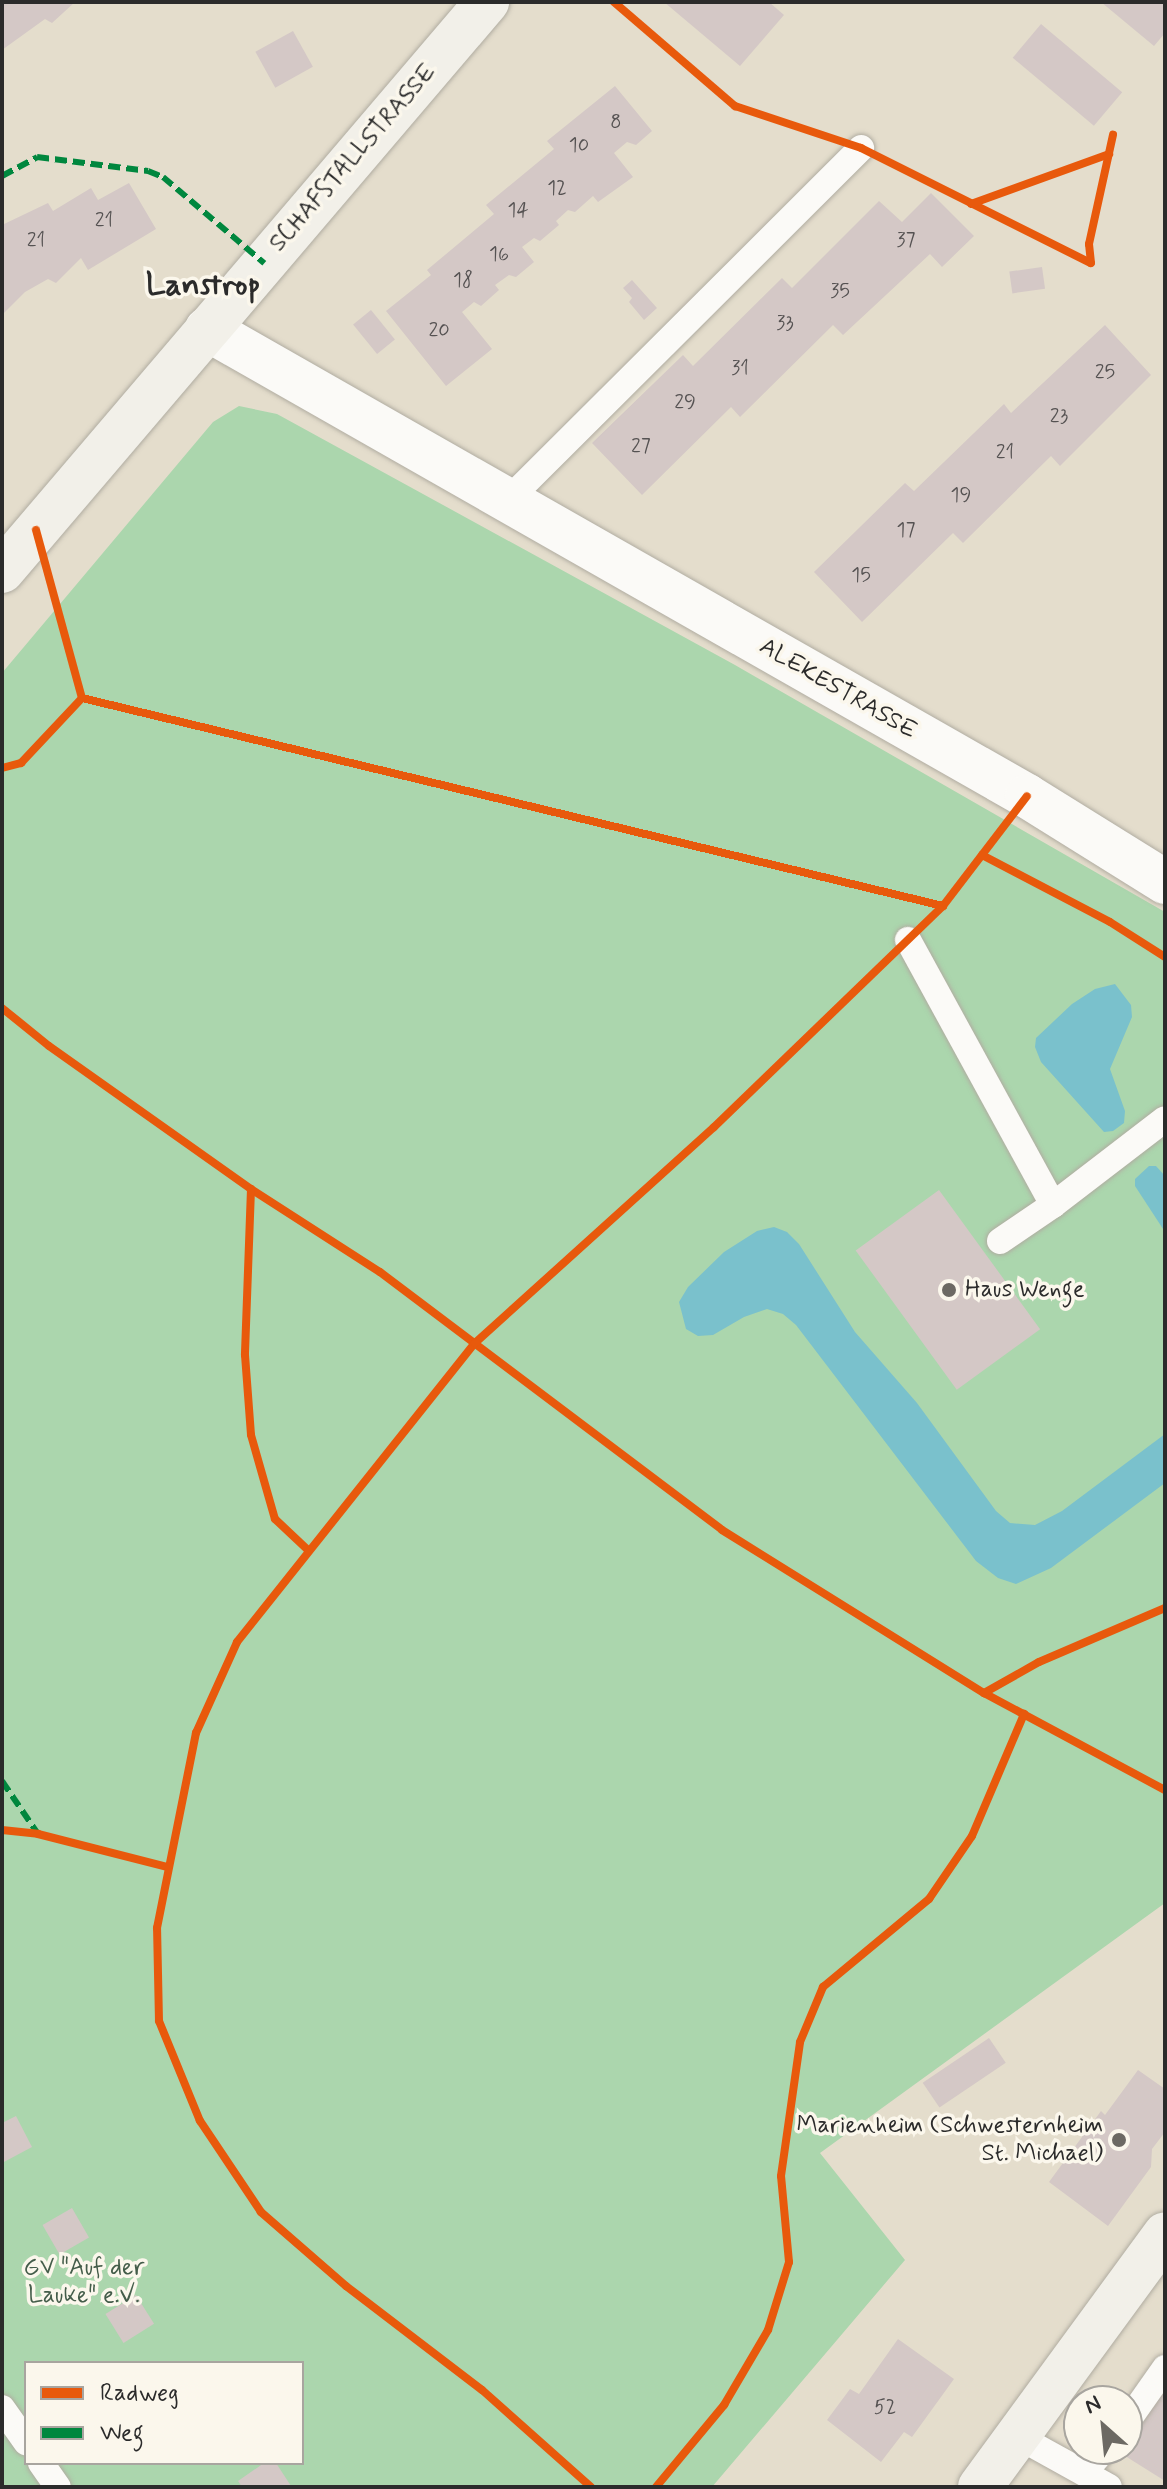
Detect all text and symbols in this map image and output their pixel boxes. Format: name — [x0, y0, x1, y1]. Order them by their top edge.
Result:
street label: SCHAFSTALLSTRASSE — [264, 58, 442, 258]
house number: 8 — [610, 110, 622, 134]
house number: 10 — [569, 133, 589, 157]
house number: 12 — [547, 176, 567, 200]
house number: 14 — [507, 198, 529, 222]
house number: 21 — [95, 208, 113, 232]
house number: 21 — [27, 228, 45, 252]
house number: 37 — [896, 228, 916, 252]
house number: 16 — [489, 242, 509, 266]
district label: Lanstrop — [146, 266, 260, 304]
house number: 18 — [453, 268, 473, 292]
house number: 35 — [830, 279, 850, 303]
house number: 33 — [776, 311, 794, 335]
house number: 20 — [428, 318, 450, 342]
house number: 31 — [731, 356, 749, 380]
house number: 25 — [1095, 360, 1115, 384]
house number: 29 — [674, 390, 696, 414]
house number: 23 — [1050, 404, 1068, 428]
house number: 27 — [631, 434, 651, 458]
house number: 21 — [996, 440, 1014, 464]
house number: 19 — [951, 483, 971, 507]
house number: 17 — [897, 518, 915, 542]
house number: 15 — [851, 563, 871, 587]
street label: ALEKESTRASSE — [754, 632, 922, 746]
place label: Haus Wenge — [965, 1276, 1088, 1304]
marker: Haus Wenge — [940, 1281, 958, 1299]
place label: Marienheim (Schwesternheim St. Michael) — [796, 2112, 1103, 2168]
marker: Marienheim (Schwesternheim St. Michael) — [1110, 2131, 1128, 2149]
park label: GV "Auf der Lauke" e.V. — [24, 2254, 144, 2310]
legend — [24, 2361, 304, 2465]
text: Radweg — [100, 2378, 179, 2409]
north arrow — [1063, 2385, 1143, 2465]
text: N — [1080, 2390, 1106, 2421]
house number: 52 — [874, 2395, 896, 2419]
text: Weg — [100, 2418, 144, 2449]

